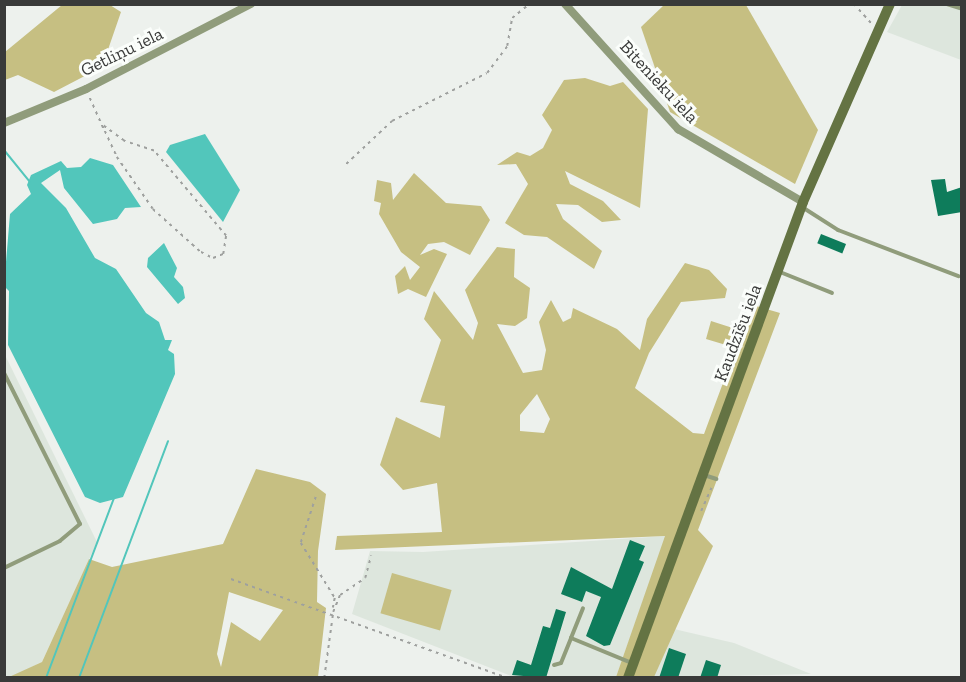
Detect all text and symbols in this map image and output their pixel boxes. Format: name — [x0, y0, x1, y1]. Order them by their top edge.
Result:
street label: Getliņu iela — [77, 23, 167, 81]
street label: Bitenieku iela — [615, 36, 703, 128]
street label: Kaudzīšu iela — [710, 281, 766, 385]

